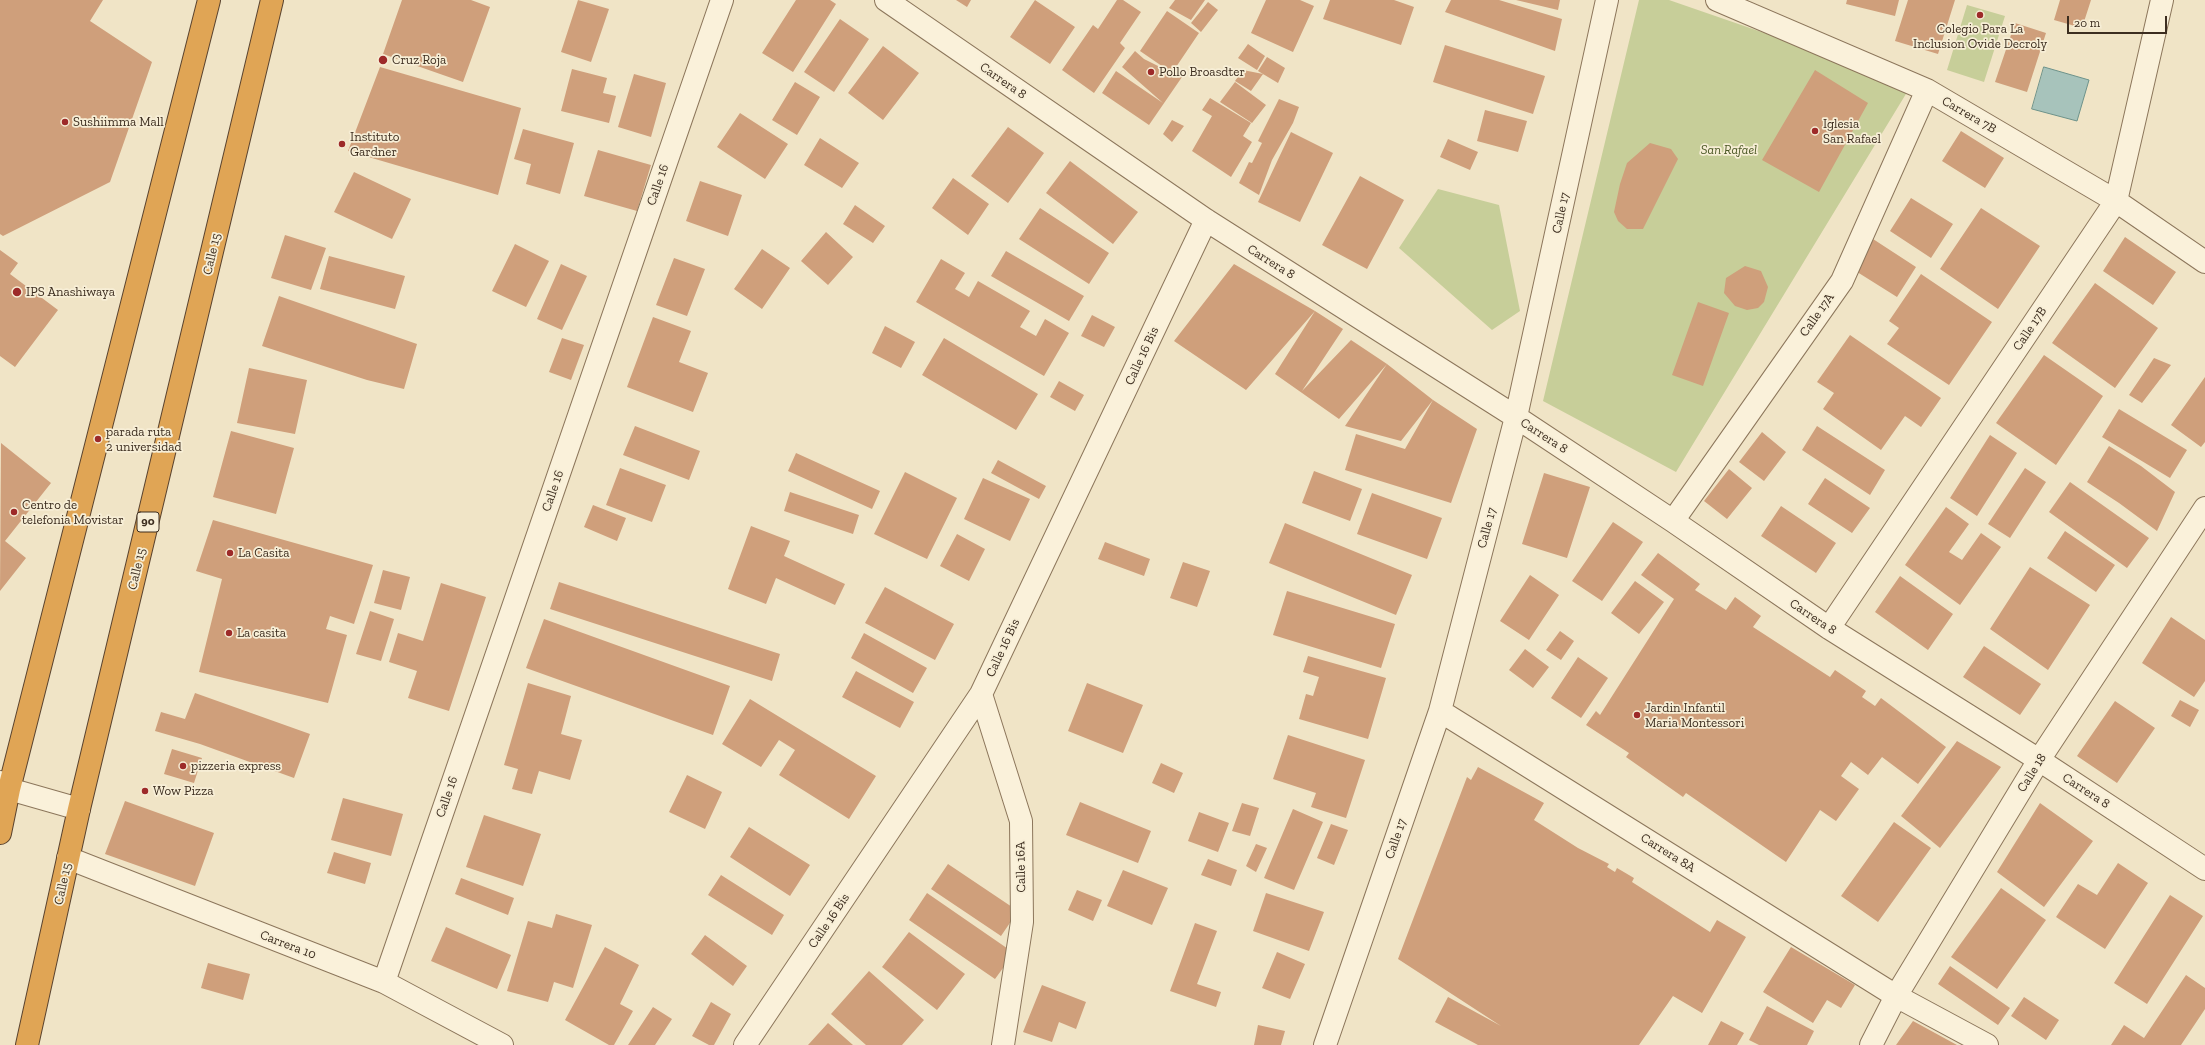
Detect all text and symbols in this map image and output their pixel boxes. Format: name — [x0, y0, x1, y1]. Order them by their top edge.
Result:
scale bar — [2069, 8, 2169, 34]
marker: Colegio Para La Inclusion Ovide Decroly — [1975, 10, 1985, 20]
text: 20 m — [2074, 16, 2100, 30]
place label: Colegio Para La Inclusion Ovide Decroly — [1913, 21, 2047, 52]
place label: Cruz Roja — [392, 52, 446, 68]
marker: Cruz Roja — [377, 54, 389, 66]
street label: Carrera 8 — [977, 59, 1029, 103]
place label: Pollo Broasdter — [1159, 64, 1245, 80]
marker: Pollo Broasdter — [1146, 67, 1156, 77]
street label: Carrera 7B — [1939, 93, 1999, 137]
place label: Sushiimma Mall — [73, 114, 164, 130]
place label: Iglesia San Rafael — [1823, 116, 1881, 147]
marker: Sushiimma Mall — [60, 117, 70, 127]
marker: Iglesia San Rafael — [1810, 126, 1820, 136]
place label: Instituto Gardner — [350, 129, 399, 160]
marker: Instituto Gardner — [337, 139, 347, 149]
park label: San Rafael — [1701, 142, 1757, 158]
street label: Calle 16 — [644, 162, 672, 208]
street label: Calle 17 — [1549, 191, 1573, 235]
street label: Calle 15 — [200, 232, 224, 276]
street label: Carrera 8 — [1244, 241, 1298, 283]
place label: IPS Anashiwaya — [26, 284, 115, 300]
marker: IPS Anashiwaya — [11, 286, 23, 298]
street label: Calle 17A — [1796, 290, 1838, 340]
street label: Calle 17B — [2010, 304, 2050, 354]
street label: Calle 16 Bis — [1122, 324, 1162, 388]
street label: Carrera 8 — [1517, 415, 1571, 457]
place label: parada ruta 2 universidad — [106, 424, 182, 455]
marker: parada ruta 2 universidad — [93, 434, 103, 444]
street label: Calle 16 — [539, 468, 567, 514]
place label: Centro de telefonia Movistar — [22, 497, 124, 528]
street label: Calle 17 — [1474, 506, 1500, 550]
marker: Centro de telefonia Movistar — [9, 507, 19, 517]
road number: 90 — [137, 512, 159, 532]
place label: La Casita — [238, 545, 289, 561]
street label: Calle 15 — [125, 547, 149, 591]
marker: La Casita — [225, 548, 235, 558]
street label: Carrera 8 — [1787, 596, 1839, 638]
street label: Calle 16 Bis — [983, 616, 1023, 680]
place label: La casita — [237, 625, 286, 641]
marker: La casita — [224, 628, 234, 638]
place label: Jardin Infantil Maria Montessori — [1645, 700, 1744, 731]
marker: Jardin Infantil Maria Montessori — [1632, 710, 1642, 720]
street label: Calle 18 — [2014, 751, 2050, 795]
place label: pizzeria express — [191, 758, 281, 774]
marker: pizzeria express — [178, 761, 188, 771]
street label: Carrera 8 — [2059, 770, 2113, 812]
street label: Calle 16 — [433, 774, 461, 820]
place label: Wow Pizza — [153, 783, 213, 799]
marker: Wow Pizza — [140, 786, 150, 796]
street label: Calle 17 — [1382, 817, 1410, 861]
street label: Carrera 8A — [1638, 830, 1698, 876]
street label: Calle 16A — [1013, 841, 1029, 893]
street label: Calle 15 — [51, 862, 75, 906]
street label: Calle 16 Bis — [805, 891, 853, 951]
street label: Carrera 10 — [258, 927, 318, 963]

